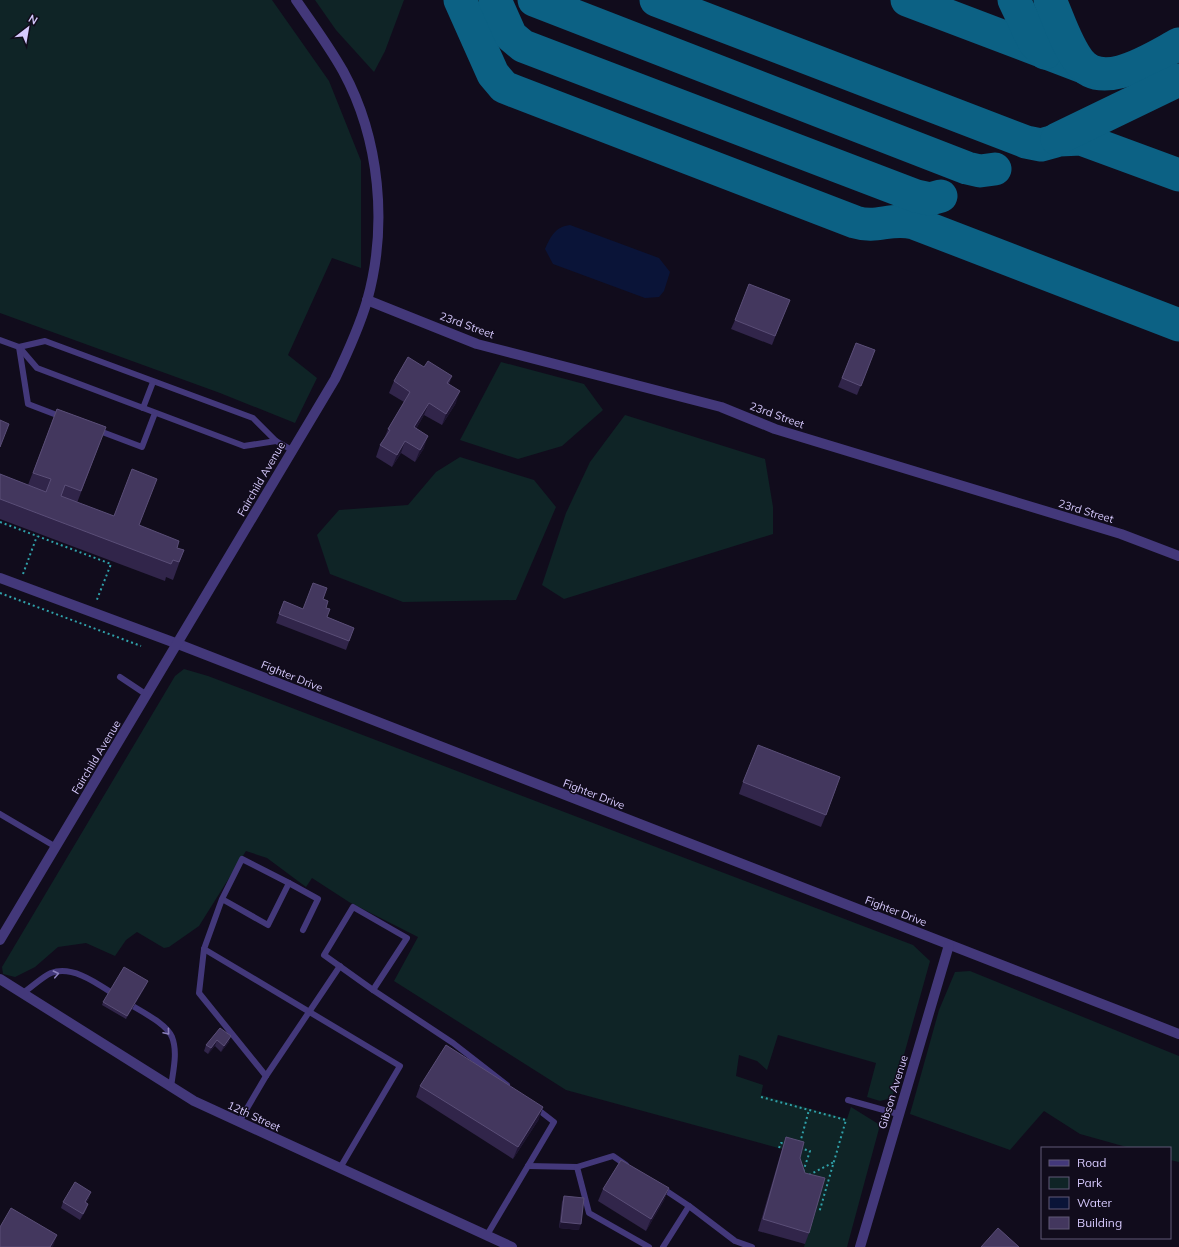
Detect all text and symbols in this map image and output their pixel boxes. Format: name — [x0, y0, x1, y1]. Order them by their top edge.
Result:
north arrow — [8, 8, 48, 48]
text: N — [26, 11, 40, 28]
street label: 23rd Street — [438, 309, 496, 341]
street label: 23rd Street — [748, 399, 806, 431]
street label: Fairchild Avenue — [234, 439, 288, 519]
street label: 23rd Street — [1057, 496, 1115, 526]
street label: Fighter Drive — [259, 657, 325, 695]
street label: Fairchild Avenue — [68, 717, 124, 797]
street label: Fighter Drive — [561, 776, 627, 812]
street label: Fighter Drive — [863, 893, 929, 929]
one-way arrow — [52, 970, 59, 978]
one-way arrow — [163, 1028, 170, 1035]
street label: Gibson Avenue — [875, 1053, 911, 1131]
street label: 12th Street — [225, 1098, 283, 1134]
legend — [1041, 1147, 1171, 1239]
text: Road — [1077, 1155, 1106, 1170]
text: Park — [1077, 1175, 1103, 1190]
text: Water — [1077, 1195, 1113, 1210]
text: Building — [1077, 1215, 1122, 1230]

